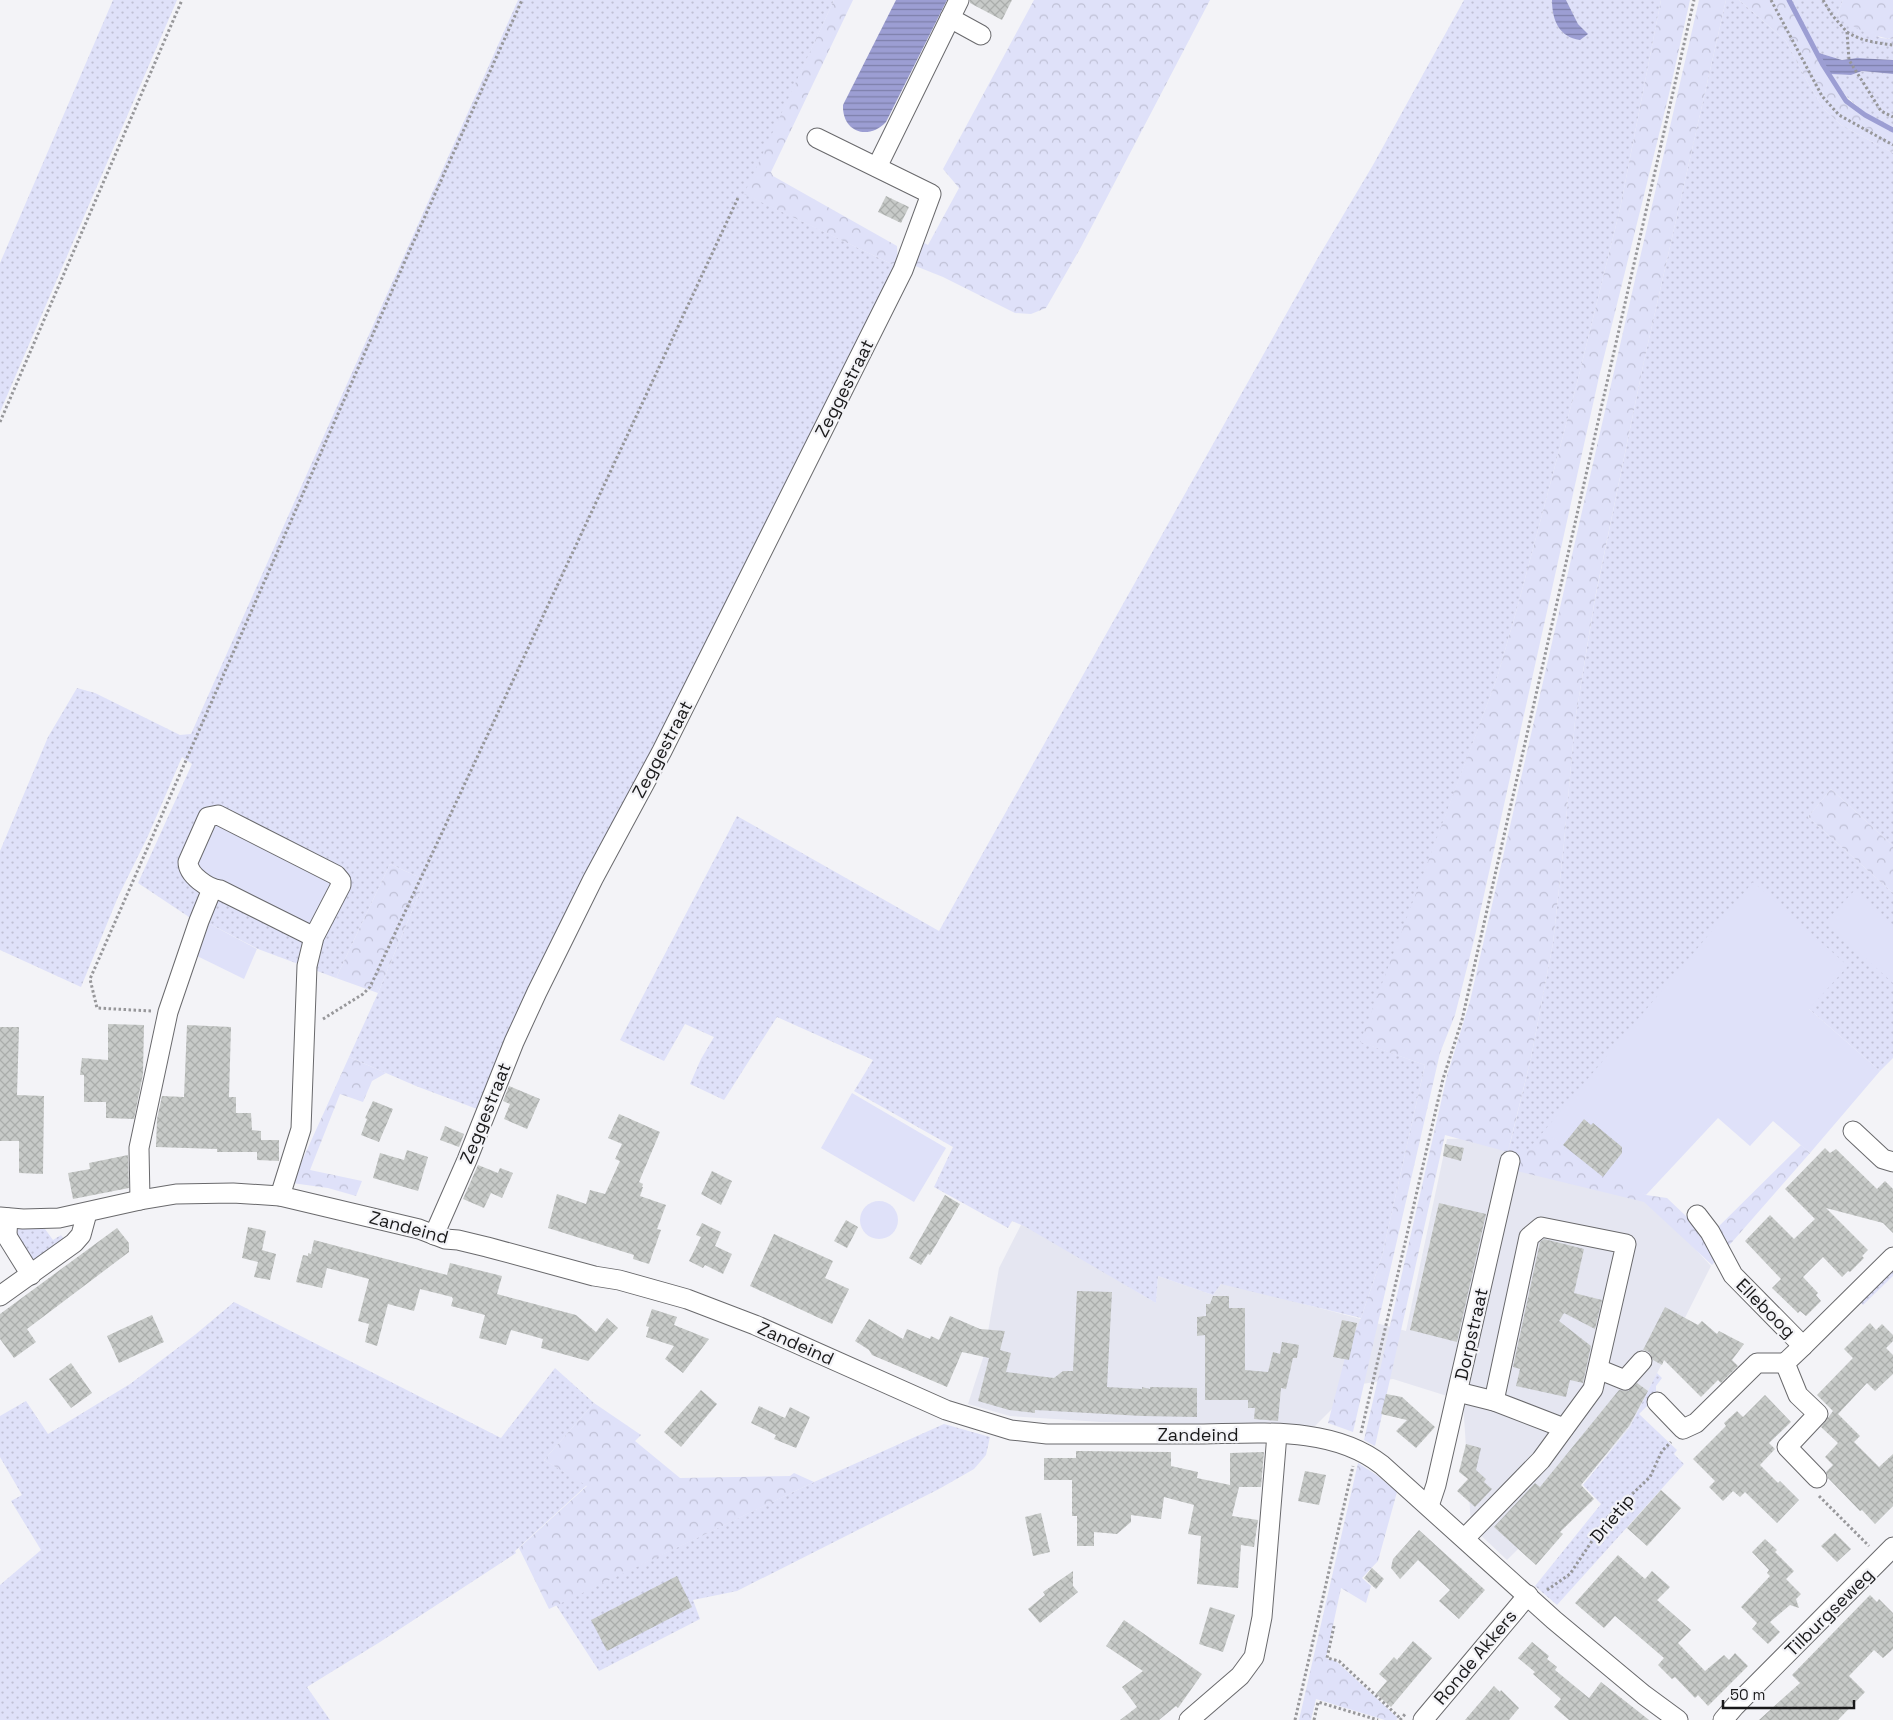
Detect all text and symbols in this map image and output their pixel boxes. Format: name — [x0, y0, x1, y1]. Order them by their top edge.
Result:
street label: Zeggestraat — [809, 335, 879, 441]
street label: Zeggestraat — [627, 696, 697, 802]
street label: Zeggestraat — [454, 1059, 516, 1167]
street label: Zandeind — [367, 1205, 451, 1249]
street label: Elleboog — [1731, 1273, 1801, 1343]
street label: Dorpstraat — [1449, 1286, 1493, 1382]
street label: Zandeind — [754, 1316, 838, 1370]
street label: Zandeind — [1157, 1423, 1239, 1446]
street label: Drietip — [1585, 1489, 1639, 1547]
street label: Tilburgseweg — [1780, 1563, 1878, 1661]
street label: Ronde Akkers — [1429, 1605, 1521, 1709]
scale bar — [1723, 1678, 1854, 1710]
text: 50 m — [1730, 1685, 1765, 1704]

